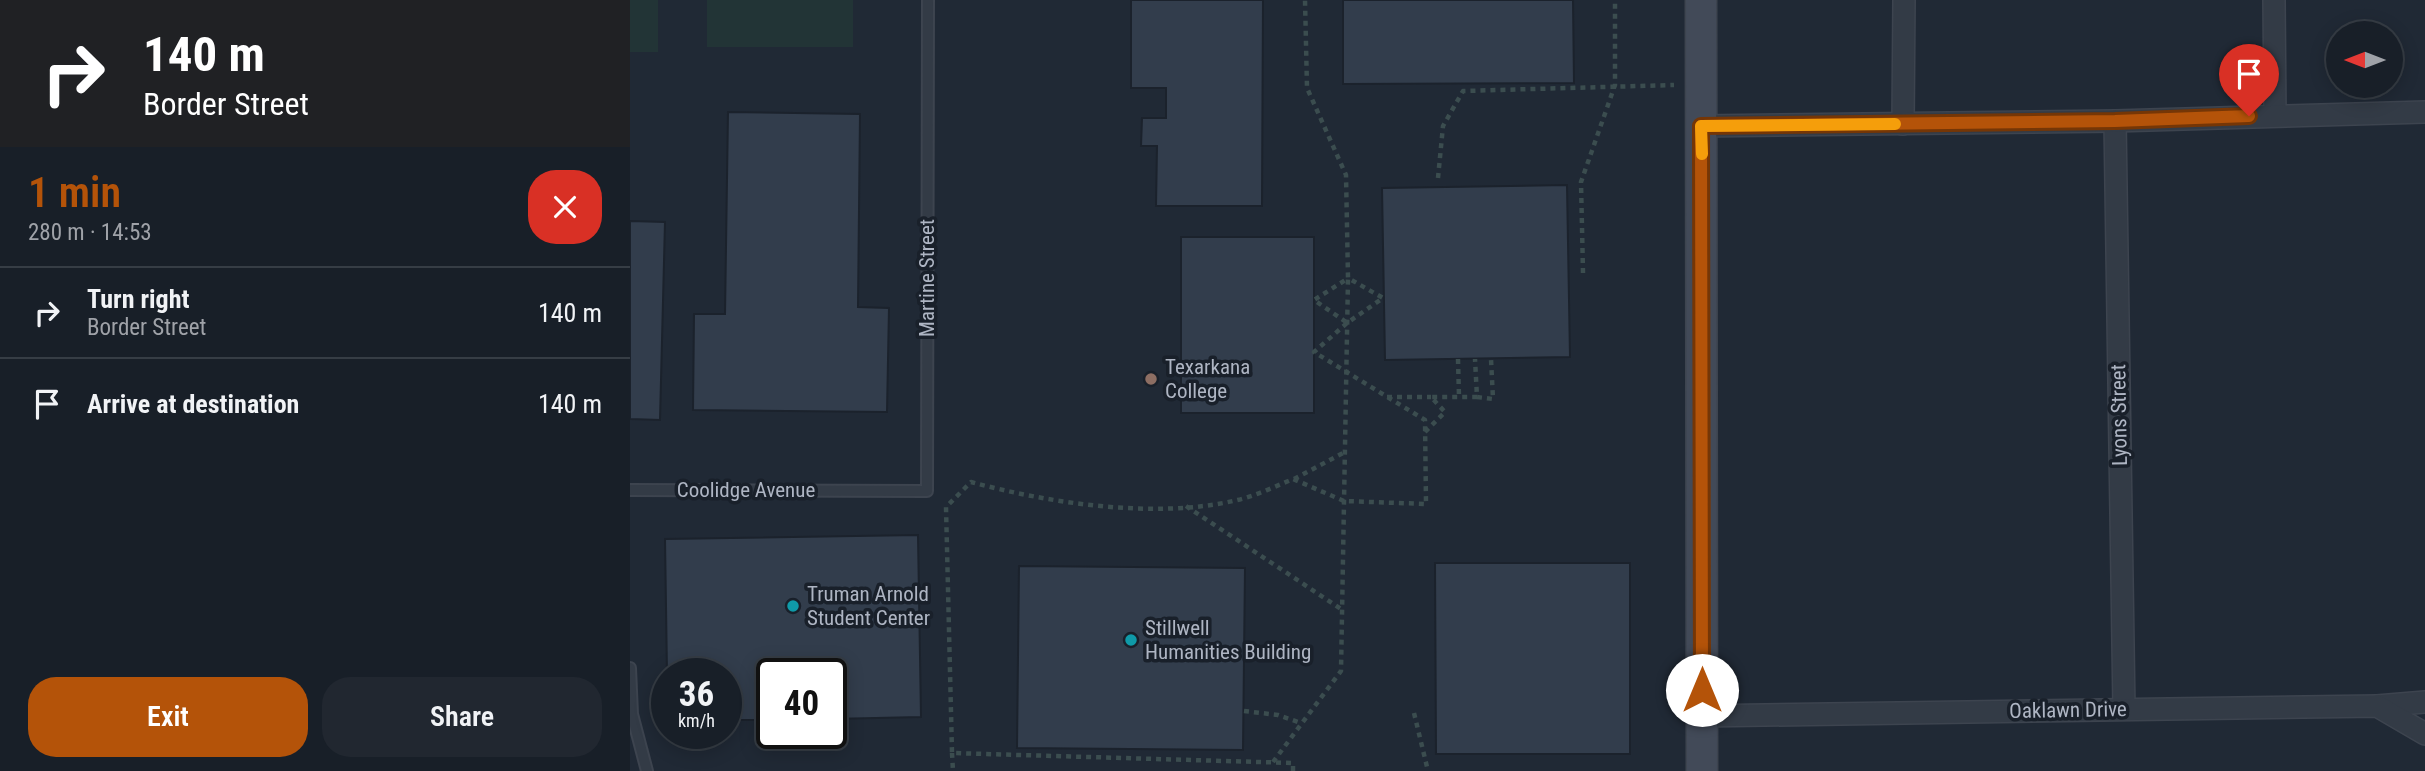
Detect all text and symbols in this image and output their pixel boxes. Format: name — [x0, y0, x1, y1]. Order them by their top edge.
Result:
north arrow — [2326, 21, 2403, 98]
map controls — [2326, 21, 2403, 98]
text: 140 m — [143, 26, 265, 83]
icon: right — [28, 28, 119, 119]
pin — [2219, 44, 2279, 116]
icon: arrive — [2230, 55, 2268, 93]
text: Border Street — [143, 85, 309, 123]
text: 1 min — [28, 168, 121, 217]
button: close — [528, 170, 602, 244]
text: 280 m · 14:53 — [28, 219, 152, 246]
street label: Martine Street — [915, 219, 939, 337]
text: Turn right — [87, 284, 189, 314]
icon: right — [28, 294, 66, 332]
text: 140 m — [538, 298, 602, 328]
text: Border Street — [87, 314, 206, 341]
place label: Texarkana College — [1165, 355, 1250, 403]
street label: Lyons Street — [2106, 364, 2132, 466]
marker: Texarkana College — [1143, 371, 1159, 387]
icon: arrive — [28, 385, 66, 423]
text: Arrive at destination — [87, 389, 299, 419]
text: 140 m — [538, 389, 602, 419]
street label: Coolidge Avenue — [677, 478, 815, 502]
place label: Truman Arnold Student Center — [807, 582, 930, 630]
marker: Truman Arnold Student Center — [785, 598, 801, 614]
place label: Stillwell Humanities Building — [1145, 616, 1311, 664]
marker: Stillwell Humanities Building — [1123, 632, 1139, 648]
position arrow — [1665, 653, 1739, 727]
speed limit sign: 40 — [756, 658, 847, 749]
text: 36 — [679, 674, 714, 715]
button: Exit — [28, 677, 308, 757]
button: Share — [322, 677, 602, 757]
street label: Oaklawn Drive — [2009, 697, 2127, 723]
text: km/h — [678, 710, 715, 731]

